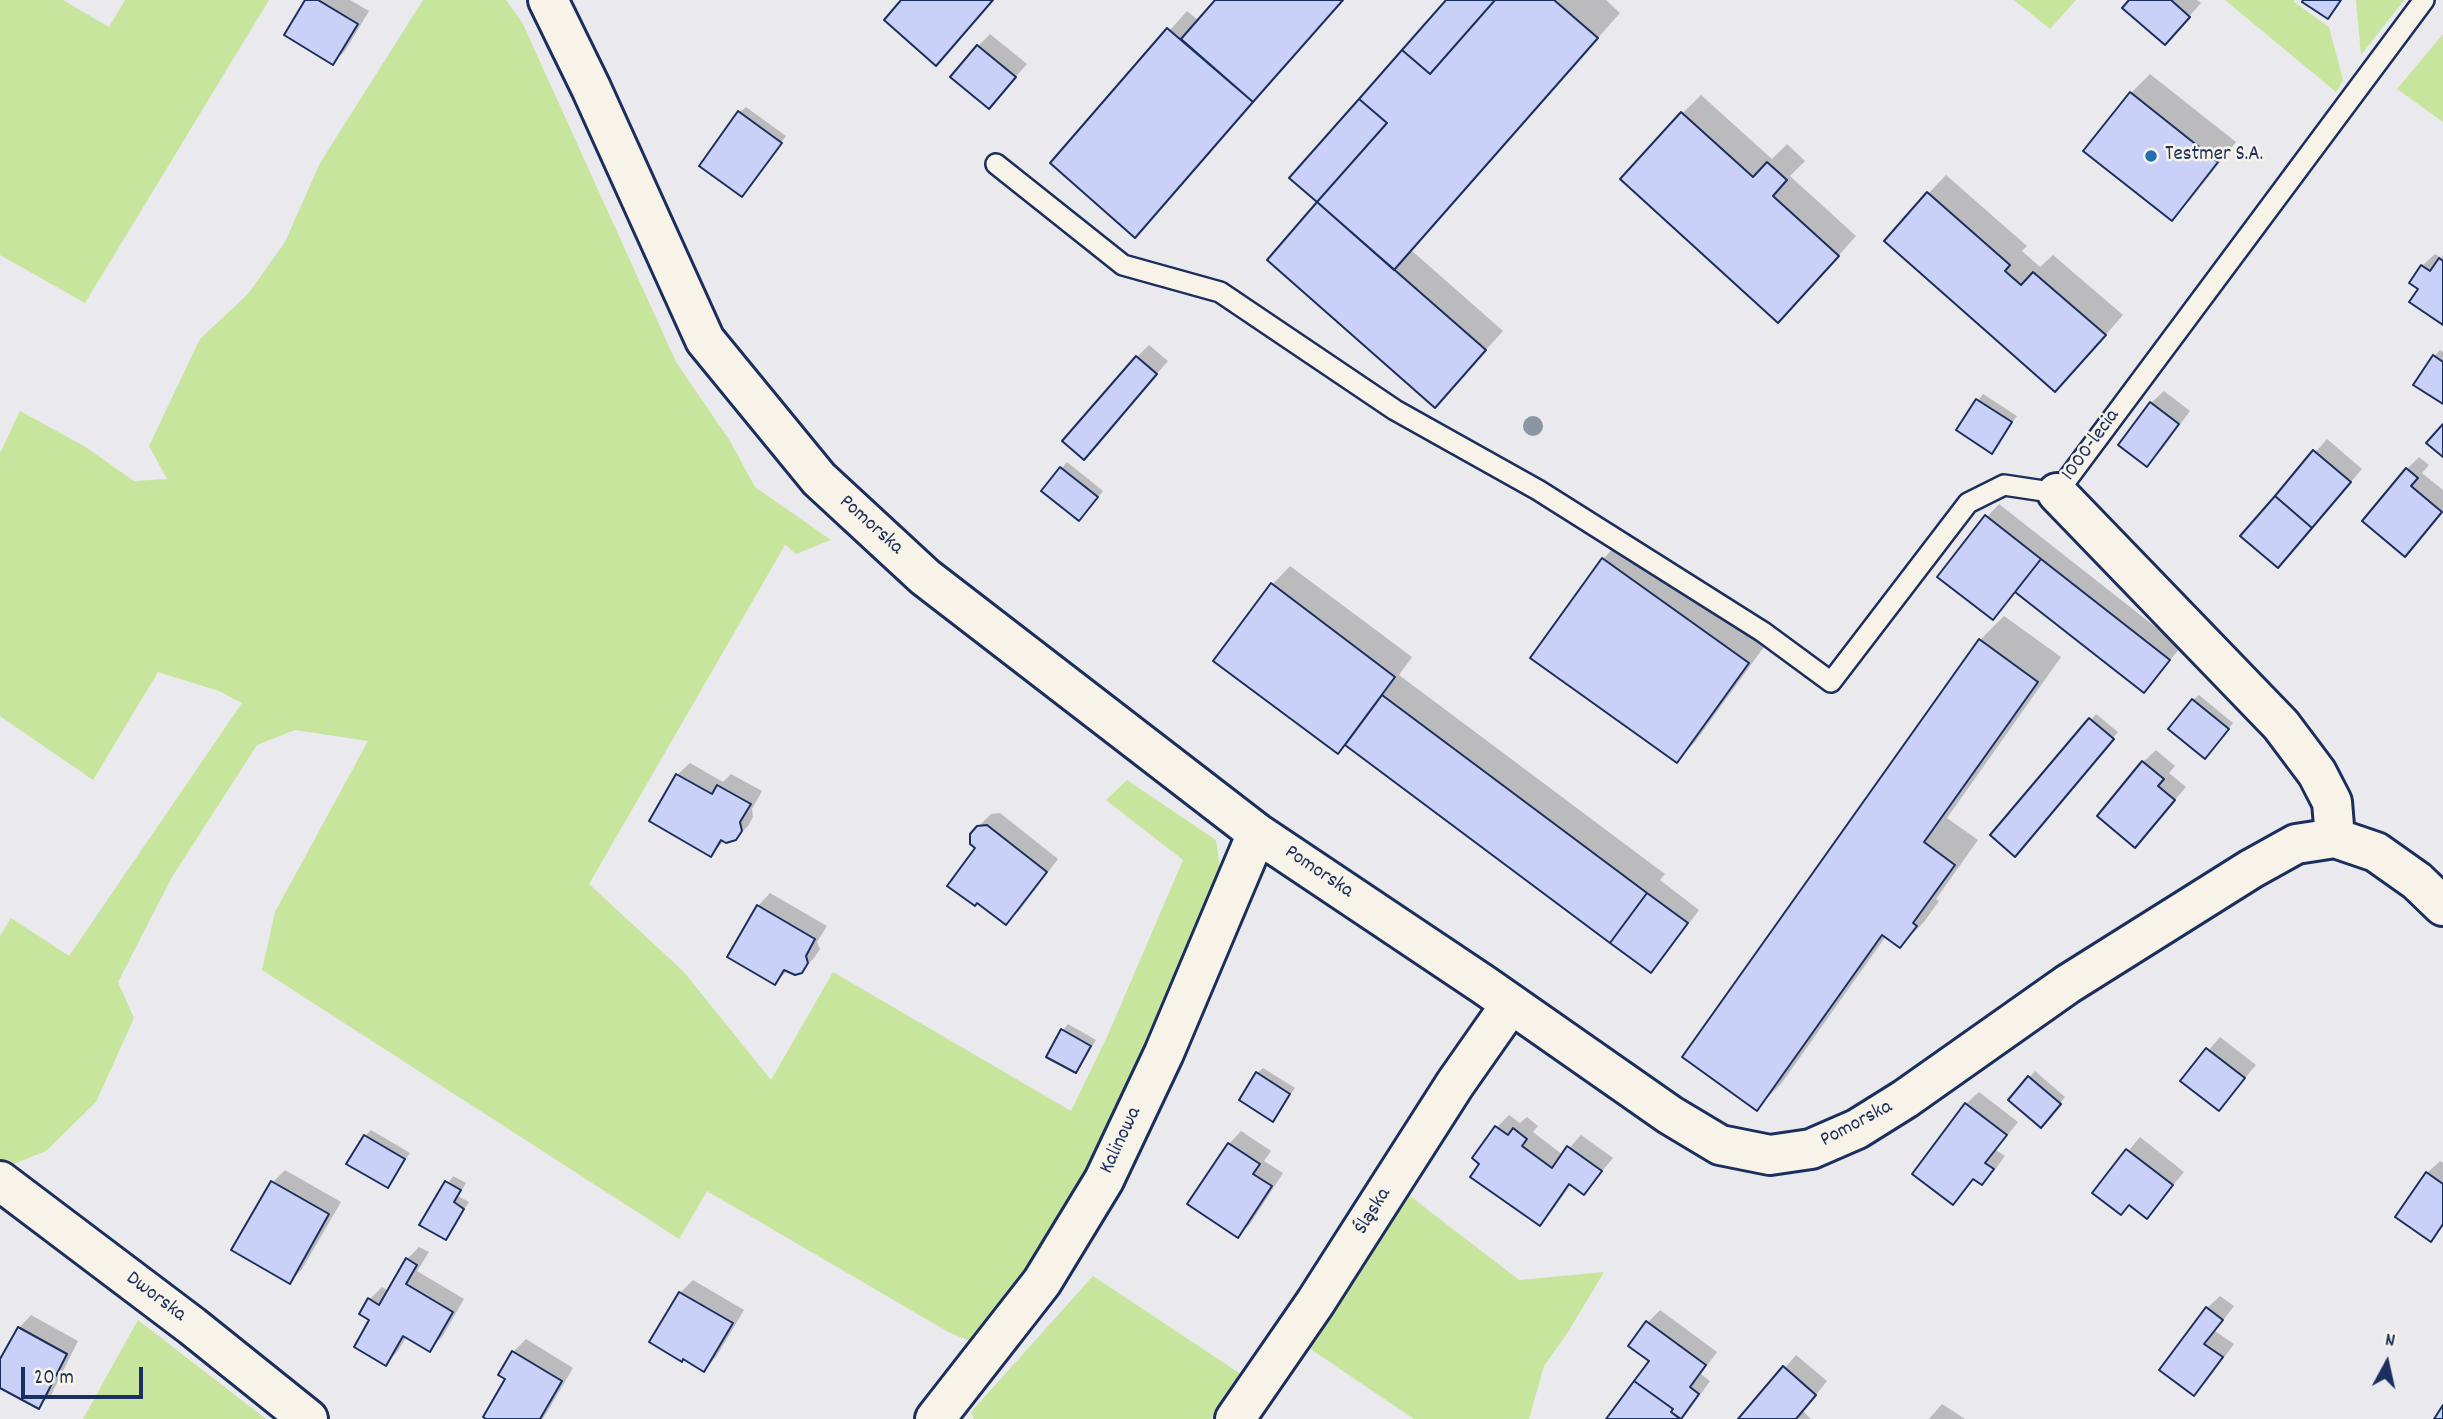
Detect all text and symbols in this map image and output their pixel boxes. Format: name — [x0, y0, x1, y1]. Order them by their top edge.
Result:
place label: Testmer S.A. — [2165, 143, 2263, 169]
marker: Testmer S.A. — [2143, 148, 2159, 164]
street label: 1000-lecia — [2058, 405, 2126, 487]
street label: Pomorska — [833, 491, 907, 561]
street label: Pomorska — [1279, 841, 1357, 905]
street label: Pomorska — [1817, 1096, 1897, 1154]
street label: Kalinowa — [1096, 1104, 1148, 1178]
street label: Śląska — [1350, 1184, 1398, 1240]
street label: Dworska — [120, 1267, 190, 1329]
north arrow — [2352, 1328, 2422, 1398]
text: N — [2383, 1328, 2397, 1356]
scale bar — [24, 1352, 147, 1396]
text: 20 m — [34, 1364, 74, 1394]

